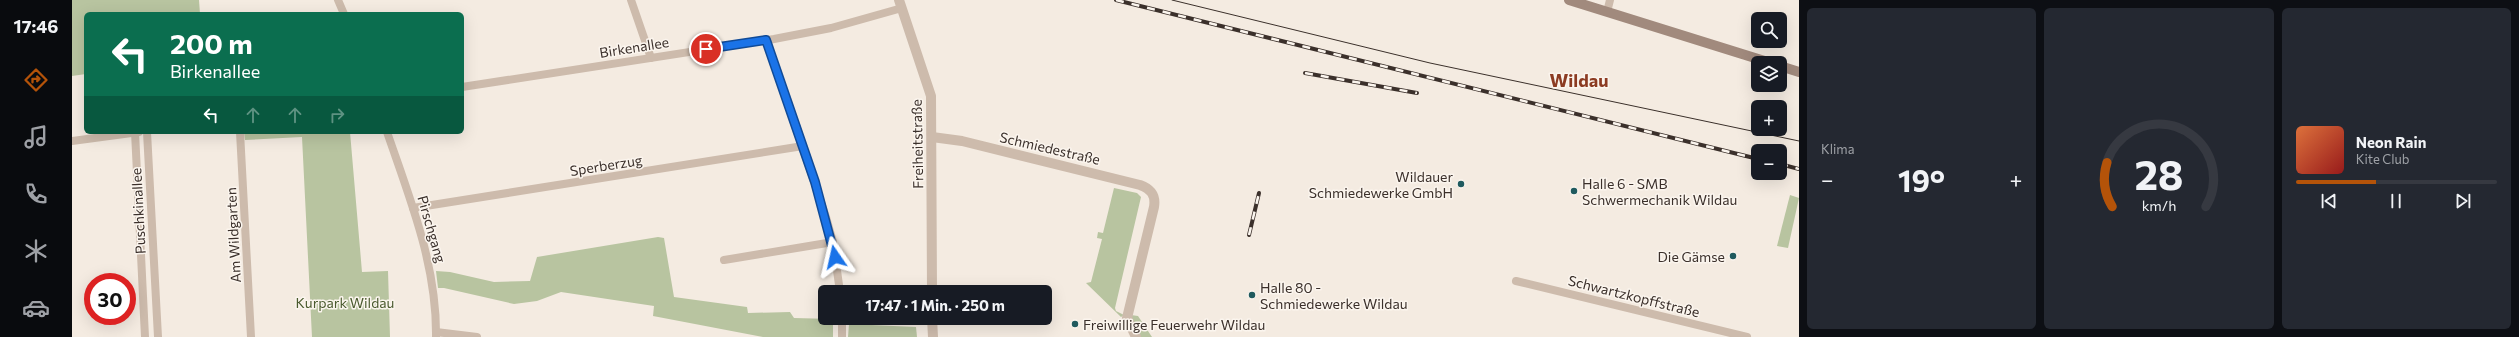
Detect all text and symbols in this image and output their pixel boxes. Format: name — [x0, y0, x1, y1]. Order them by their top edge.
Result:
map controls — [1751, 12, 1787, 180]
button: search — [1751, 12, 1787, 48]
text: 17:46 — [14, 15, 58, 37]
text: 200 m — [170, 26, 253, 60]
icon: left — [104, 28, 156, 80]
pin — [689, 32, 723, 66]
street label: Birkenallee — [598, 33, 670, 61]
icon: arrive — [695, 38, 717, 60]
button: layers — [1751, 56, 1787, 92]
text: Birkenallee — [170, 60, 260, 82]
icon: directions — [22, 66, 50, 94]
district label: Wildau — [1549, 69, 1609, 91]
street label: Freiheitstraße — [908, 99, 926, 189]
button: + — [1751, 100, 1787, 136]
icon: left — [200, 104, 222, 126]
icon: ahead — [242, 104, 264, 126]
icon: ahead — [284, 104, 306, 126]
icon: right — [326, 104, 348, 126]
icon: music — [22, 123, 50, 151]
street label: Schmiedestraße — [998, 128, 1102, 168]
text: Neon Rain — [2356, 133, 2426, 151]
text: Klima — [1821, 141, 1855, 157]
button: − — [1751, 144, 1787, 180]
text: 28 — [2134, 147, 2184, 198]
street label: Sperberzug — [569, 151, 644, 179]
text: Kite Club — [2356, 151, 2409, 167]
text: 19° — [1898, 161, 1945, 198]
text: − — [1821, 166, 1834, 193]
text: + — [2009, 166, 2022, 193]
street label: Puschkinallee — [127, 167, 149, 255]
place label: Wildauer Schmiedewerke GmbH — [1309, 168, 1453, 201]
place label: Halle 6 - SMB Schwermechanik Wildau — [1582, 175, 1737, 208]
marker: Wildauer Schmiedewerke GmbH — [1456, 179, 1466, 189]
icon: phone — [22, 180, 50, 208]
marker: Halle 6 - SMB Schwermechanik Wildau — [1569, 186, 1579, 196]
street label: Am Wildgarten — [222, 187, 244, 283]
icon: previous — [2318, 190, 2340, 212]
icon: pause — [2385, 190, 2407, 212]
icon: next — [2452, 190, 2474, 212]
street label: Pirschgang — [414, 193, 450, 265]
text: km/h — [2142, 195, 2176, 213]
position arrow — [814, 236, 856, 278]
icon: climate — [22, 237, 50, 265]
place label: Die Gämse — [1658, 248, 1725, 265]
marker: Die Gämse — [1728, 251, 1738, 261]
street label: Schwartzkopffstraße — [1567, 271, 1701, 321]
speed limit sign: 30 — [84, 273, 136, 325]
place label: Halle 80 - Schmiedewerke Wildau — [1260, 279, 1408, 312]
marker: Halle 80 - Schmiedewerke Wildau — [1247, 290, 1257, 300]
icon: car — [22, 294, 50, 322]
park label: Kurpark Wildau — [296, 294, 394, 311]
text: 17:47 · 1 Min. · 250 m — [865, 296, 1005, 314]
place label: Freiwillige Feuerwehr Wildau — [1083, 316, 1265, 333]
marker: Freiwillige Feuerwehr Wildau — [1070, 319, 1080, 329]

